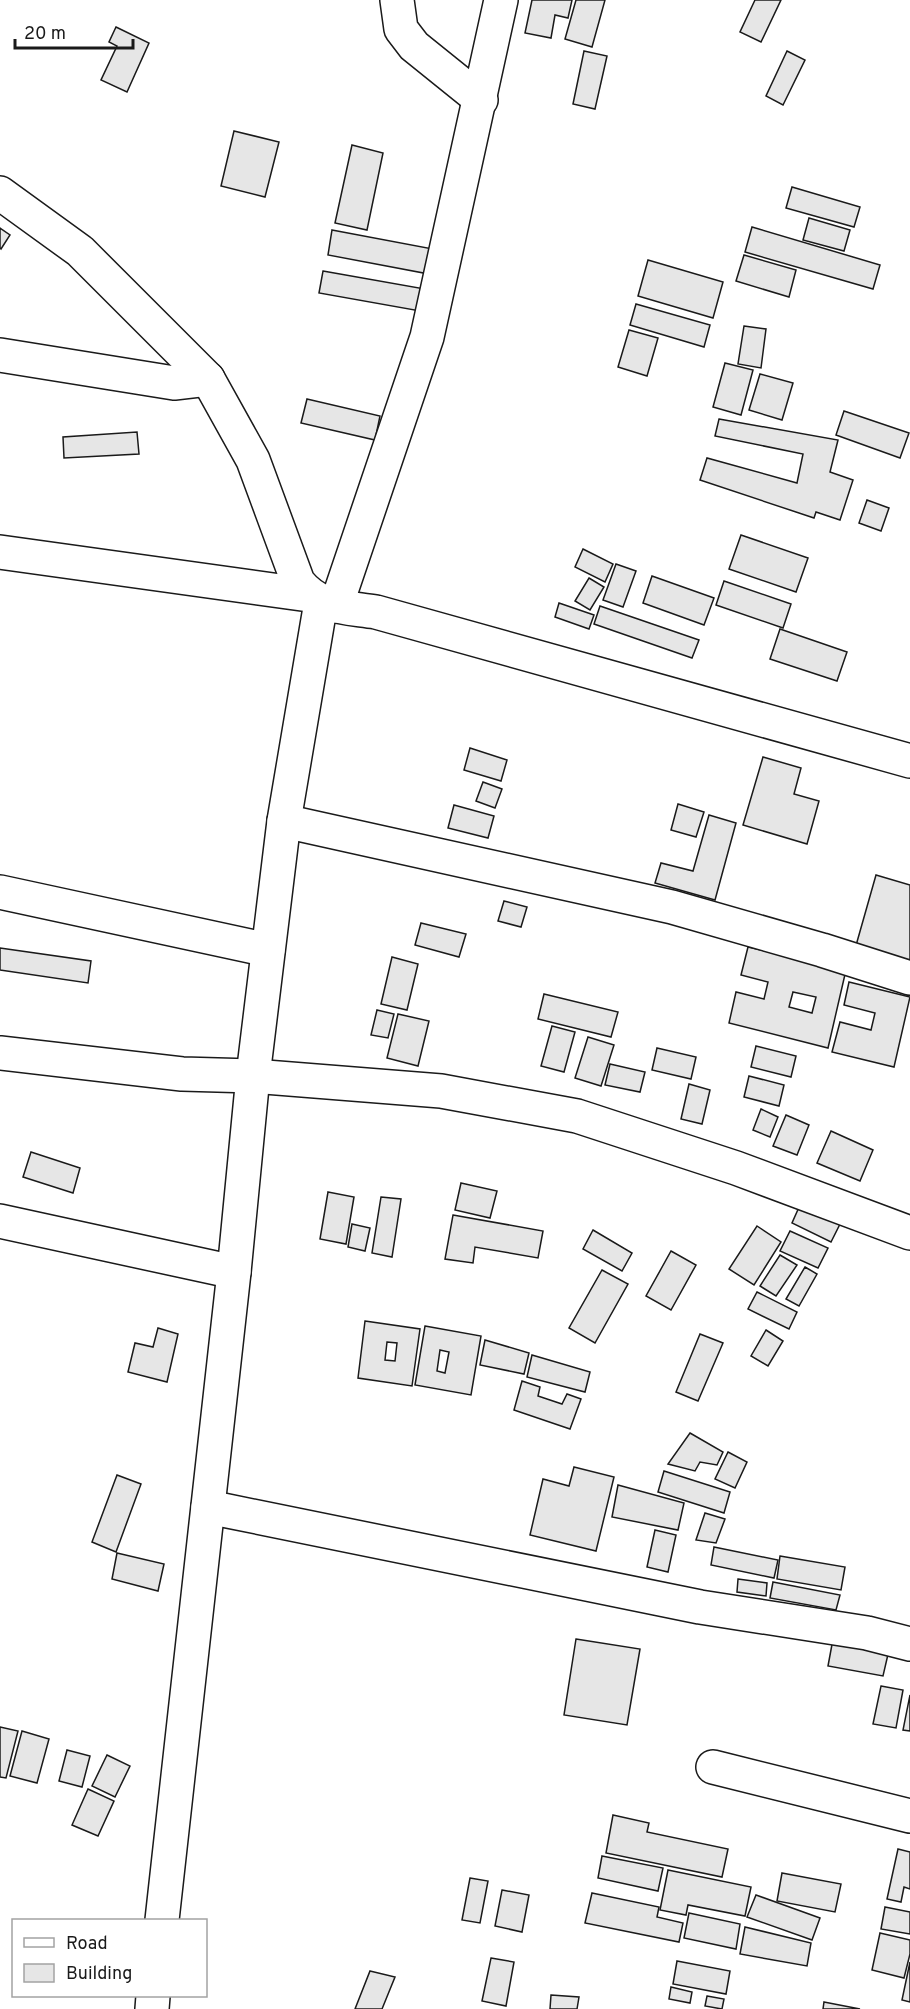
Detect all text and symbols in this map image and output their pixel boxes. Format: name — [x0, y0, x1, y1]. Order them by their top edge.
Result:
scale bar — [15, 12, 134, 50]
text: 20 m — [24, 23, 66, 46]
legend — [12, 1919, 207, 1997]
text: Road — [66, 1933, 108, 1956]
text: Building — [66, 1963, 132, 1986]

